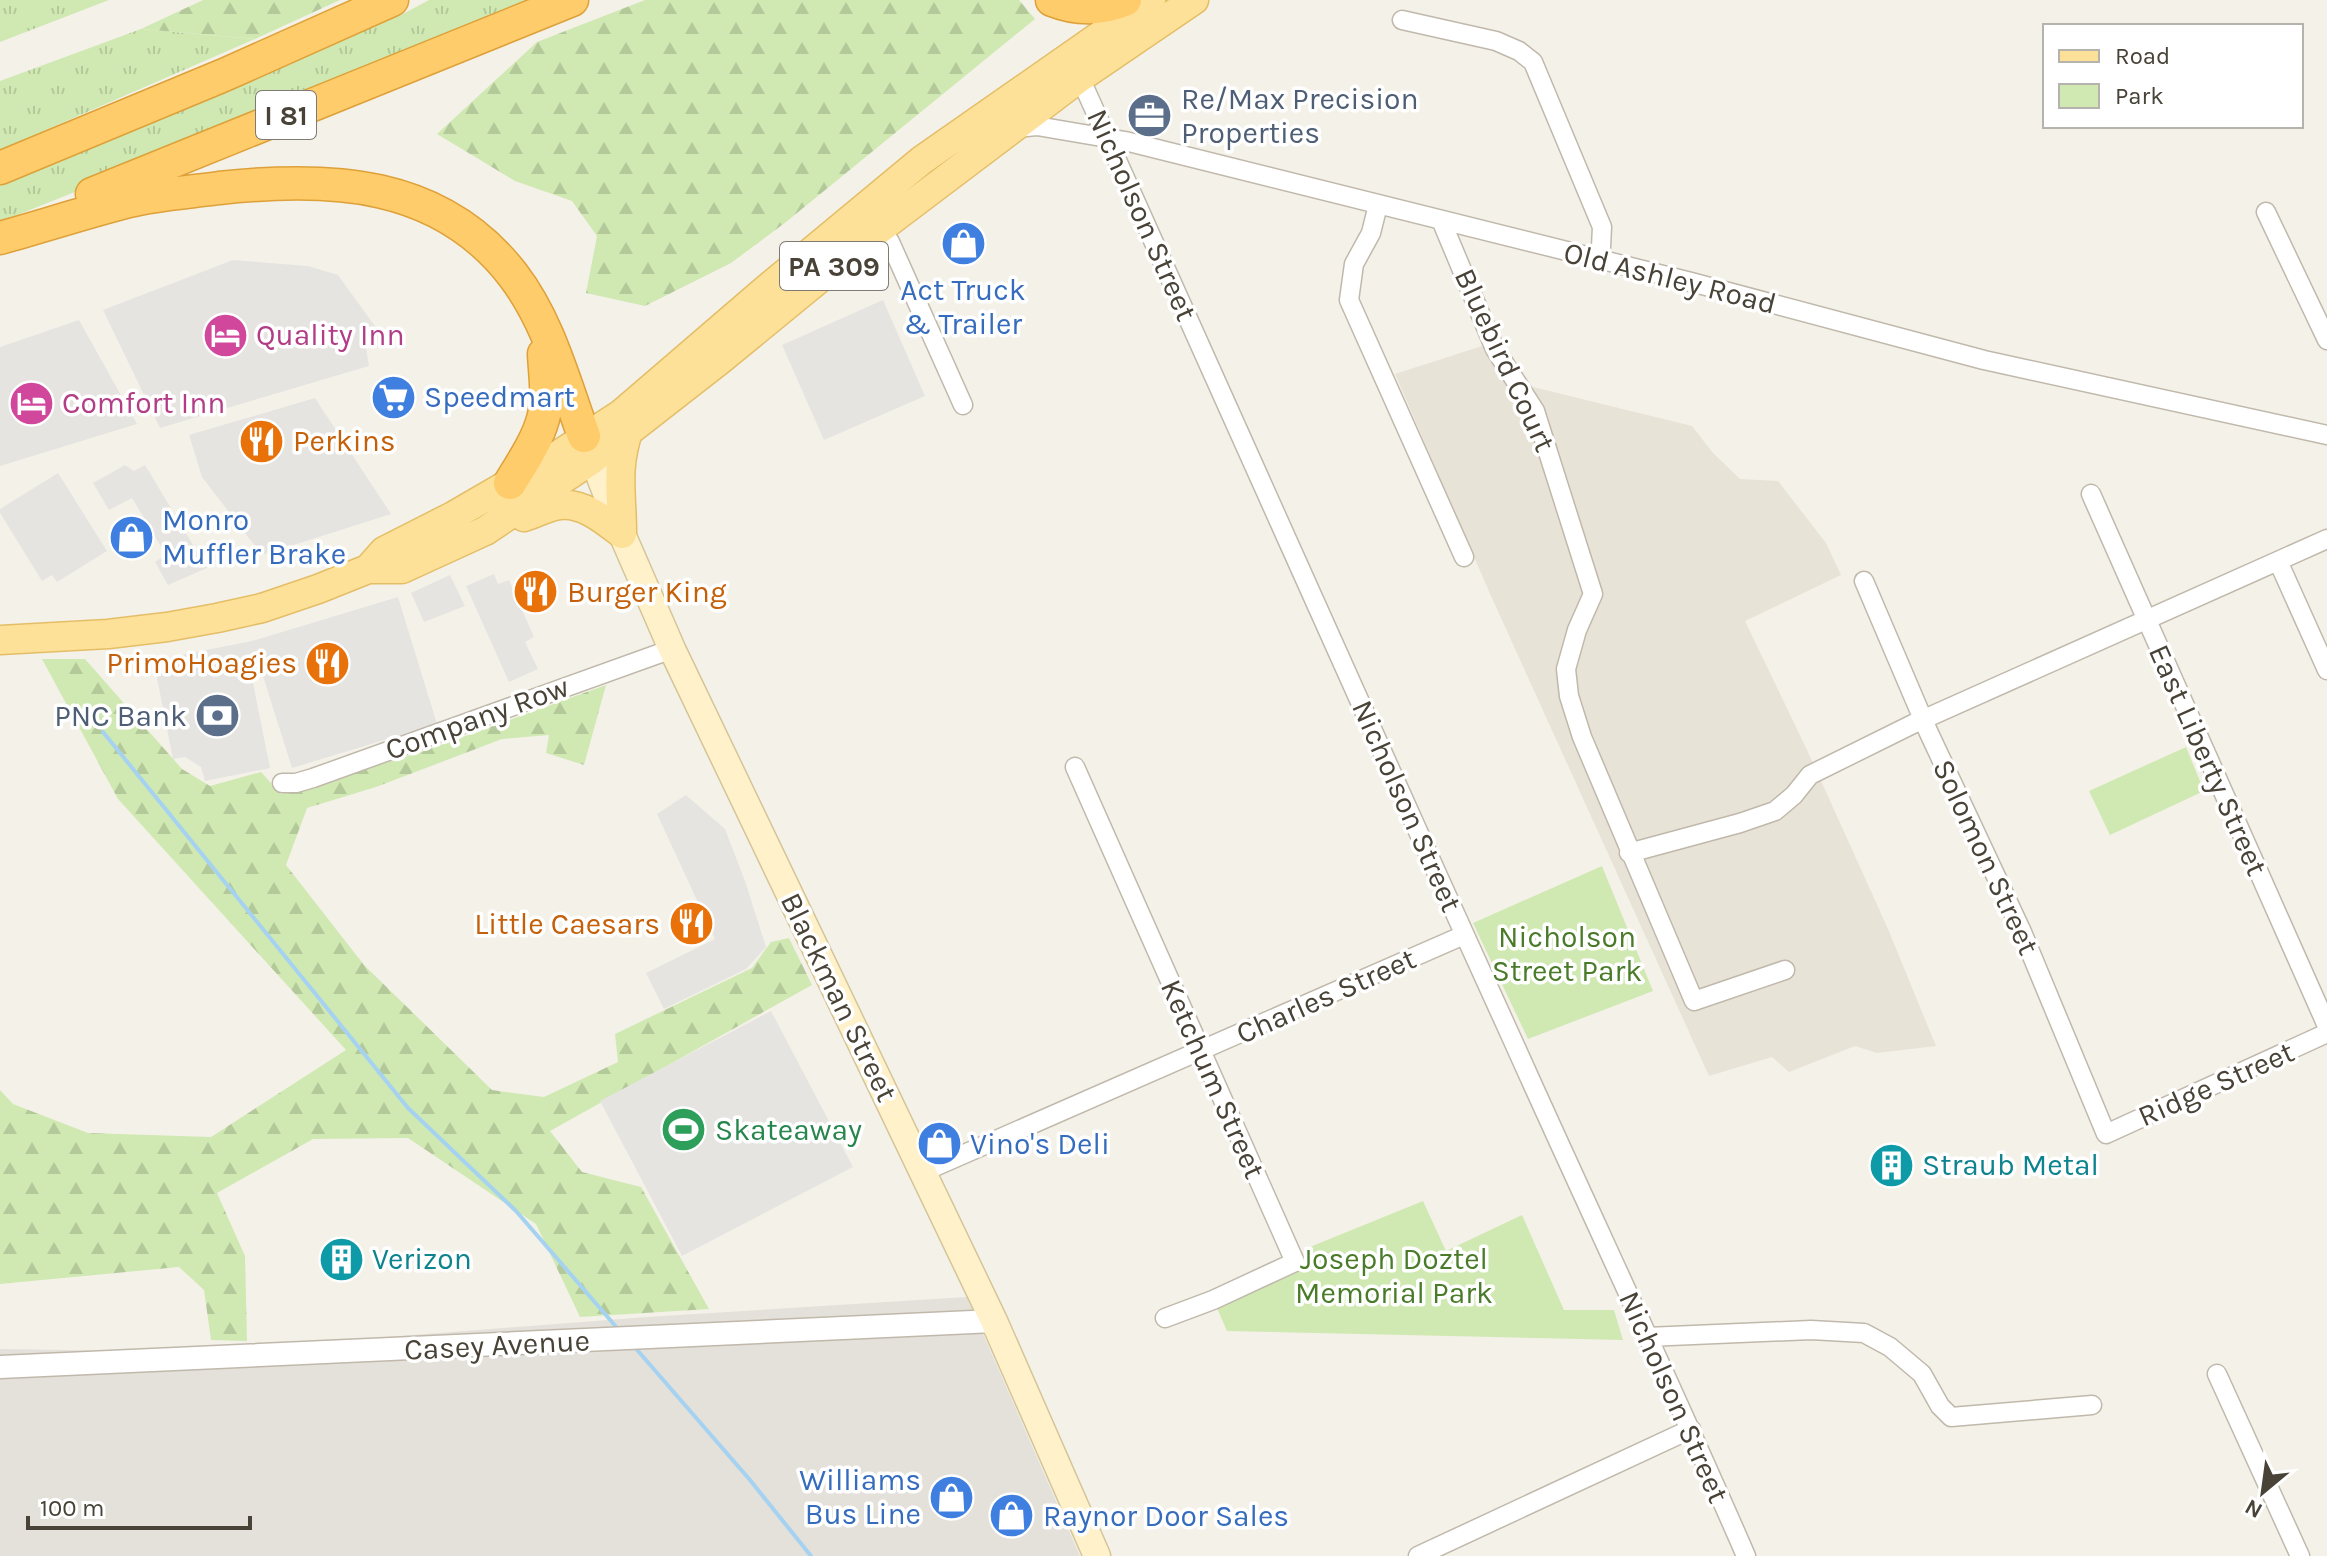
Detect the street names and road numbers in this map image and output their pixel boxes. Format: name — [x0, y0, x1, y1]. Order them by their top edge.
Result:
road number: I 81 — [256, 91, 316, 139]
street label: Nicholson Street — [1079, 104, 1205, 326]
street label: Old Ashley Road — [1560, 234, 1780, 322]
road number: PA 309 — [780, 242, 888, 290]
street label: Bluebird Court — [1447, 263, 1563, 457]
street label: East Liberty Street — [2141, 639, 2275, 881]
street label: Company Row — [380, 668, 574, 768]
street label: Nicholson Street — [1344, 695, 1470, 917]
street label: Solomon Street — [1925, 754, 2047, 960]
street label: Blackman Street — [773, 887, 905, 1107]
street label: Charles Street — [1231, 940, 1421, 1052]
street label: Ketchum Street — [1153, 974, 1273, 1184]
street label: Ridge Street — [2132, 1034, 2300, 1134]
street label: Nicholson Street — [1611, 1286, 1737, 1508]
street label: Casey Avenue — [403, 1322, 591, 1368]

